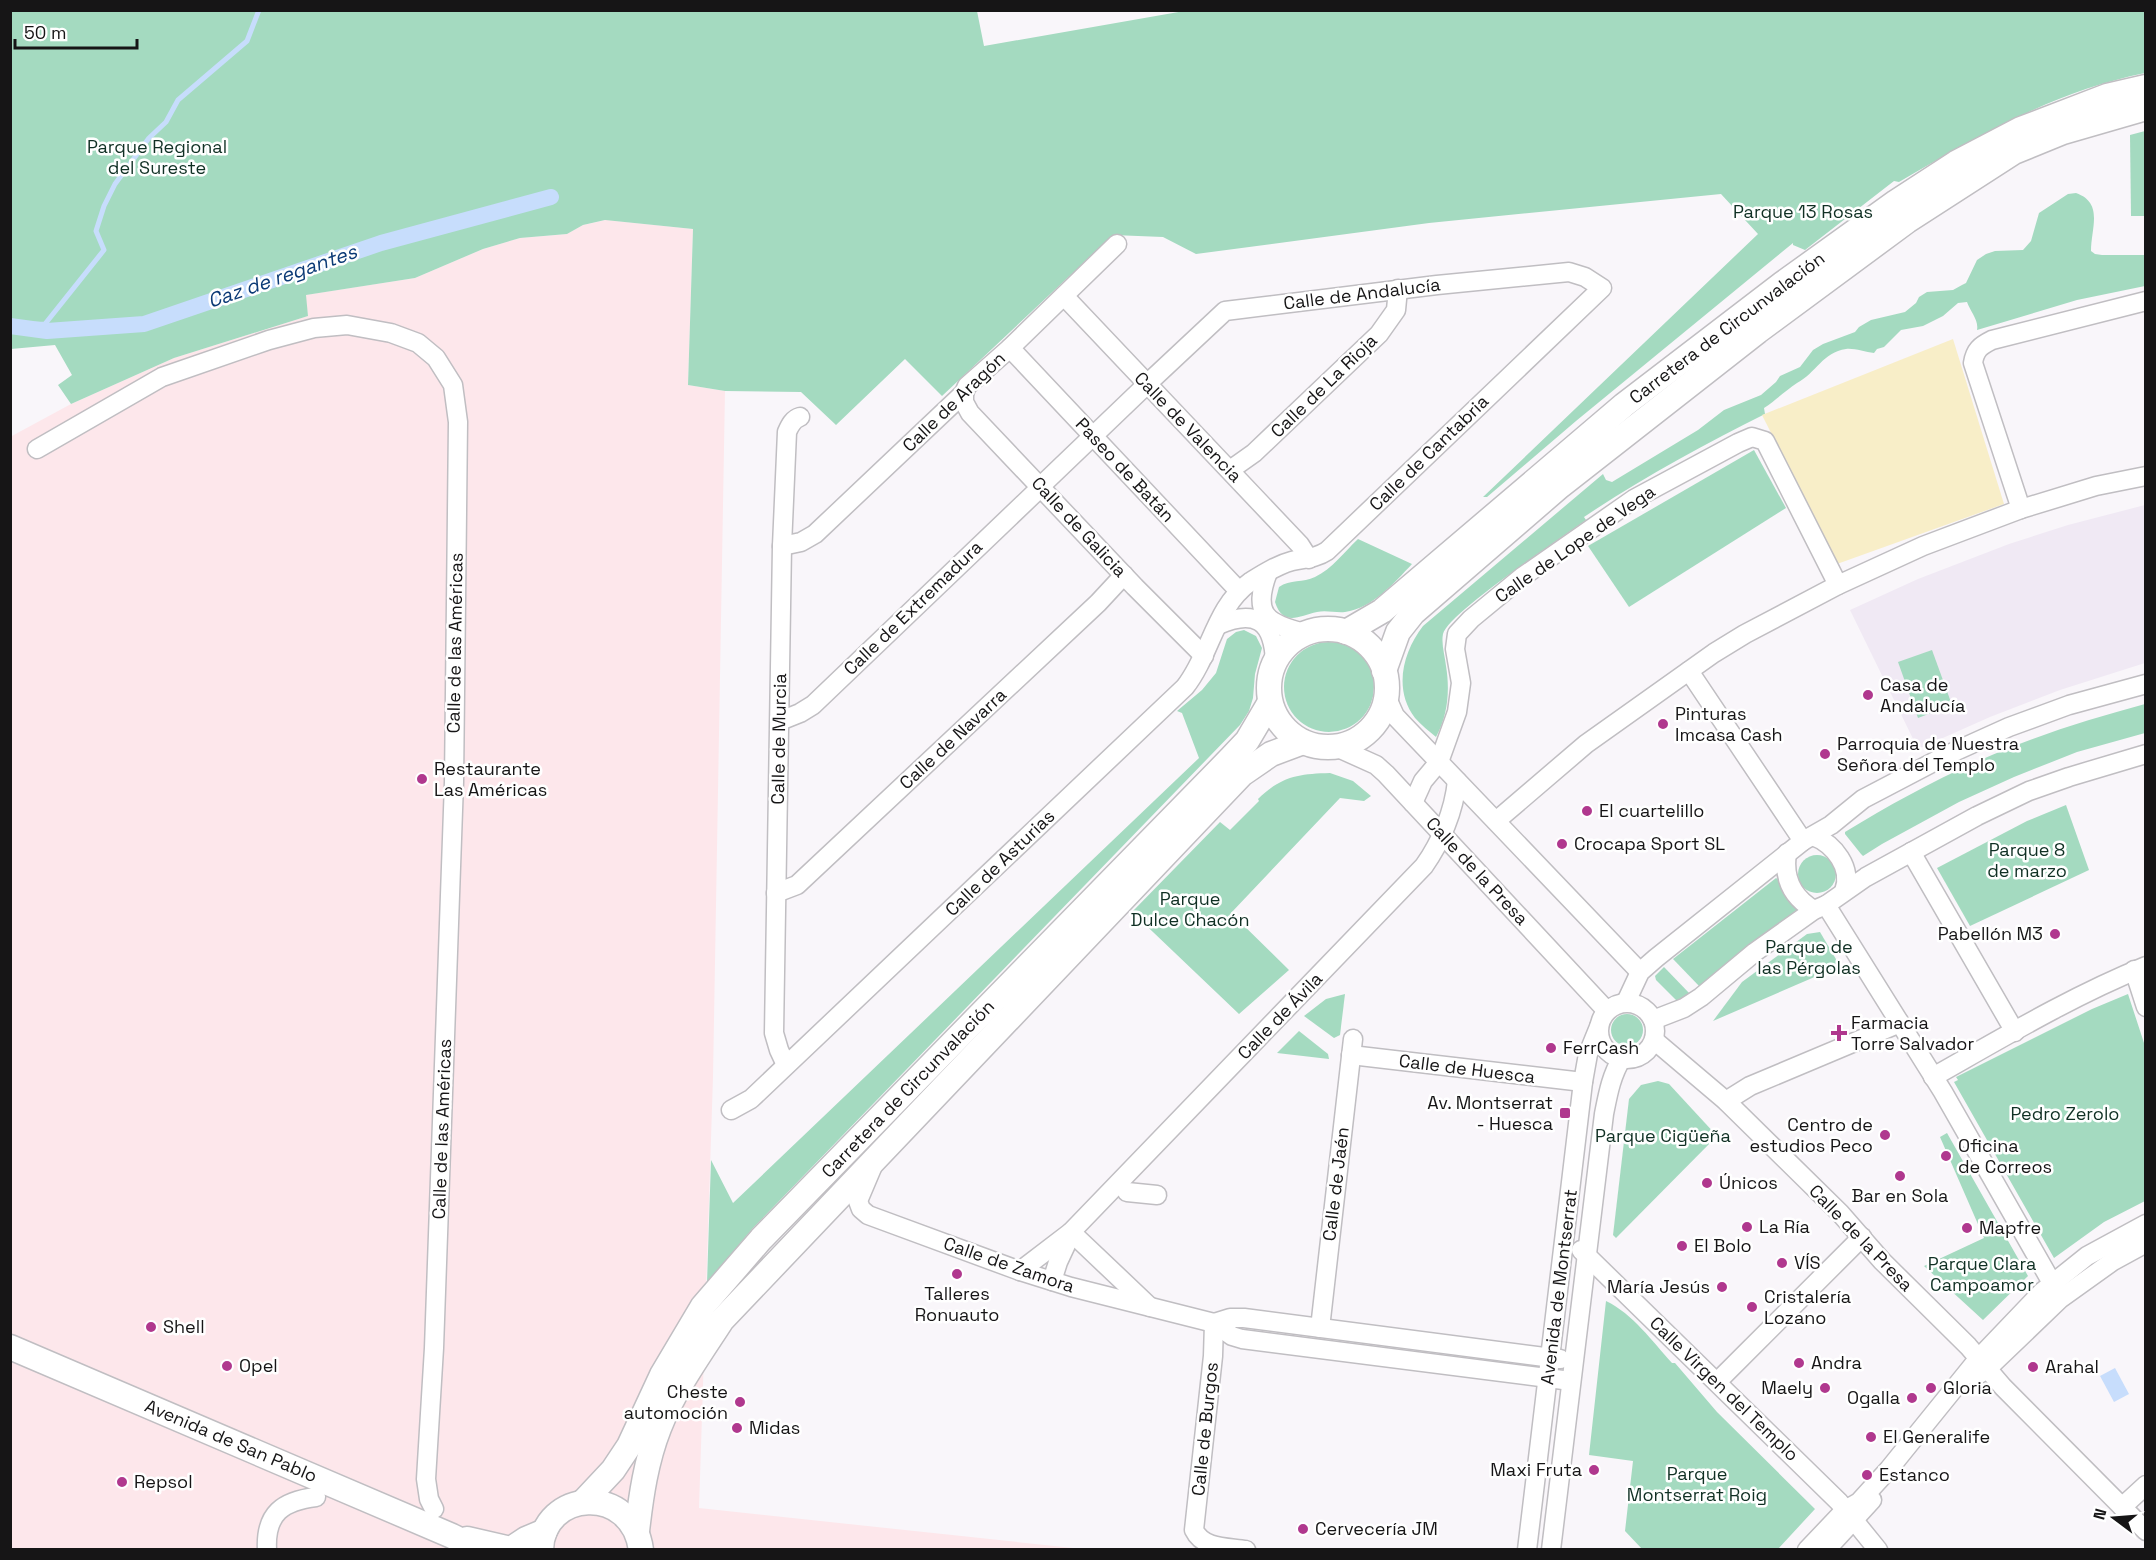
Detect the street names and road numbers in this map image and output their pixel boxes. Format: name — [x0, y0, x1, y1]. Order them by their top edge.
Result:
street label: Carretera de Circunvalación — [1624, 247, 1829, 409]
street label: Calle de Andalucía — [1282, 272, 1442, 315]
street label: Calle de La Rioja — [1266, 329, 1382, 442]
street label: Calle de Aragón — [897, 347, 1010, 457]
street label: Calle de Valencia — [1130, 366, 1247, 487]
street label: Calle de Cantabria — [1364, 390, 1493, 516]
street label: Paseo de Batán — [1071, 412, 1180, 527]
street label: Calle de Galicia — [1027, 471, 1132, 582]
street label: Calle de Lope de Vega — [1490, 480, 1659, 608]
street label: Calle de Extremadura — [838, 535, 987, 680]
street label: Calle de las Américas — [441, 552, 468, 733]
street label: Calle de Murcia — [766, 673, 791, 805]
street label: Calle de Navarra — [894, 683, 1011, 794]
street label: Calle de Asturias — [940, 805, 1059, 921]
street label: Calle de la Presa — [1421, 812, 1534, 930]
street label: Calle de Ávila — [1232, 967, 1327, 1064]
street label: Carretera de Circunvalación — [816, 995, 999, 1183]
street label: Calle de las Américas — [427, 1038, 456, 1220]
street label: Calle de Huesca — [1398, 1049, 1536, 1088]
street label: Calle de Jaén — [1317, 1126, 1354, 1242]
street label: Calle de la Presa — [1804, 1179, 1918, 1296]
street label: Avenida de Montserrat — [1535, 1188, 1582, 1386]
street label: Calle de Zamora — [941, 1231, 1078, 1298]
street label: Calle Virgen del Templo — [1645, 1311, 1804, 1466]
street label: Calle de Burgos — [1186, 1361, 1223, 1497]
street label: Avenida de San Pablo — [142, 1394, 321, 1487]

